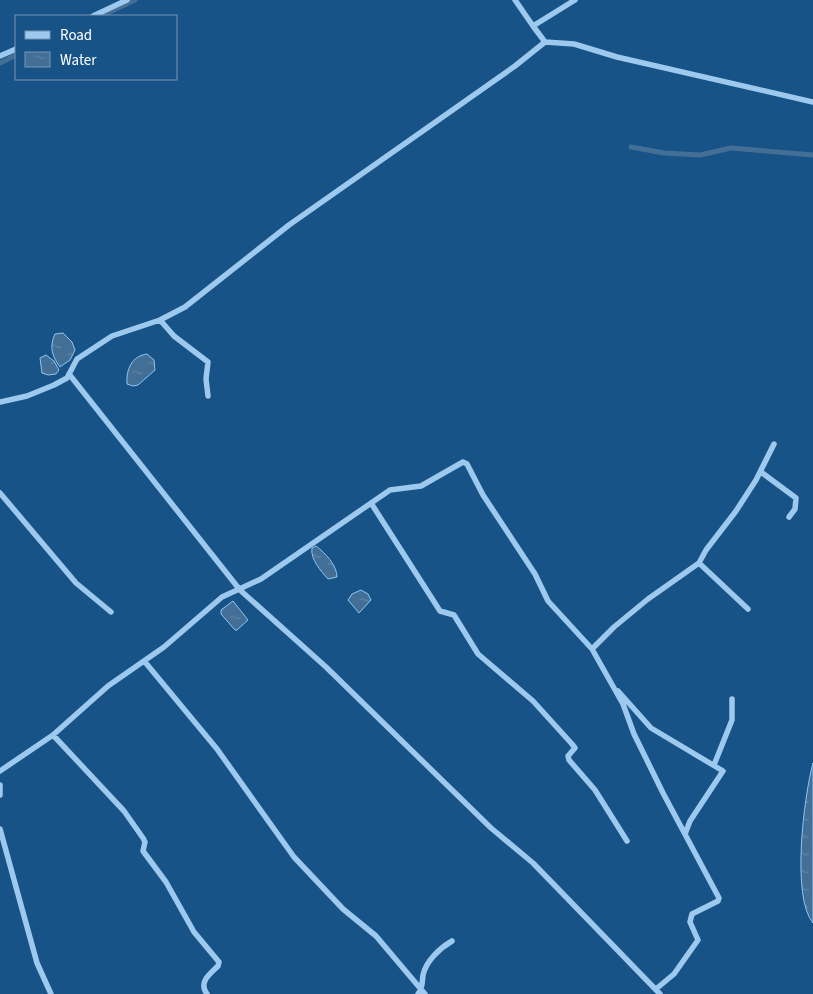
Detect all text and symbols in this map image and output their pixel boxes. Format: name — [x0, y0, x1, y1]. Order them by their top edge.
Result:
legend — [15, 15, 178, 80]
text: Road — [60, 25, 92, 46]
text: Water — [60, 50, 97, 71]

